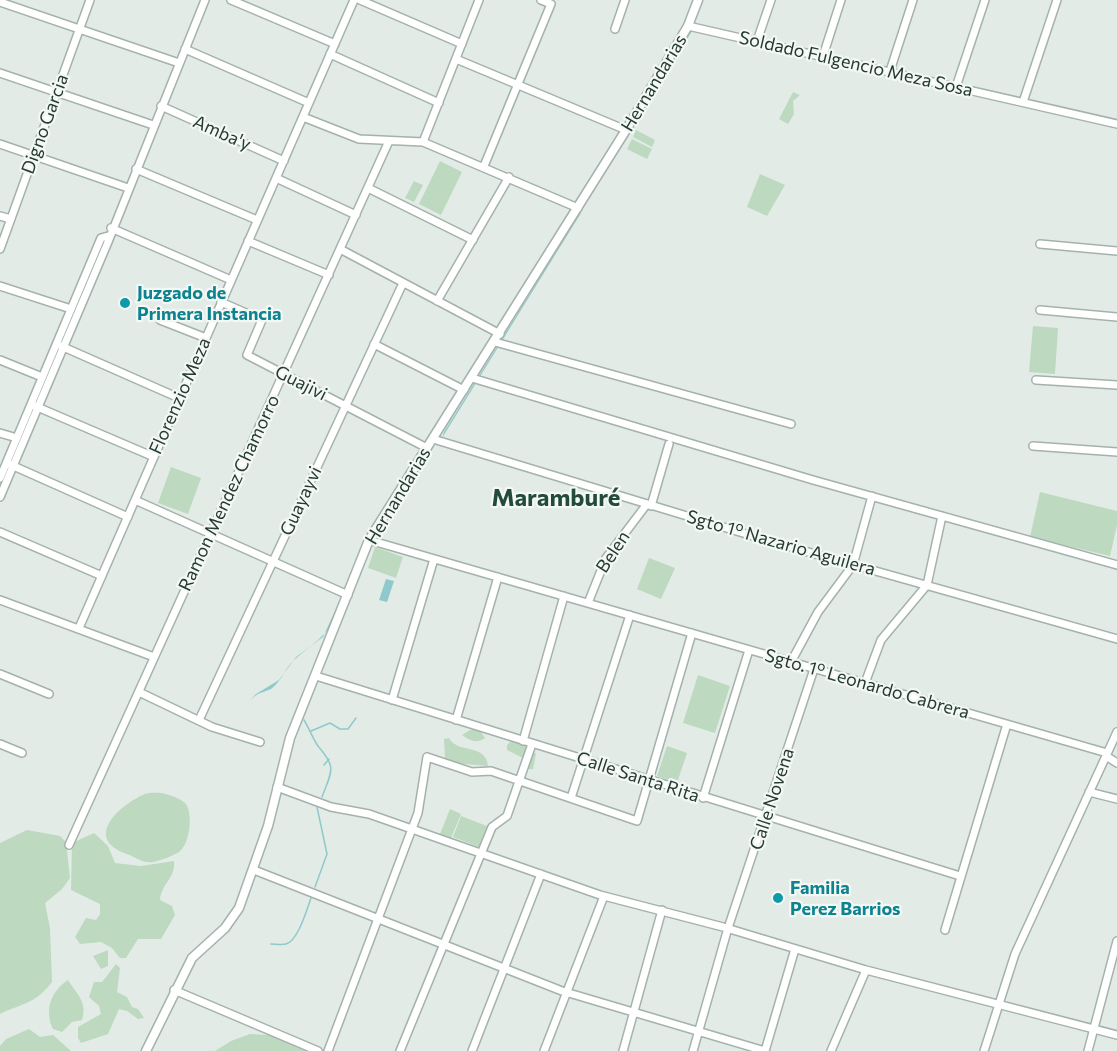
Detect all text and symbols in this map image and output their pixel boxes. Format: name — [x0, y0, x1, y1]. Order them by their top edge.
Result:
street label: Soldado Fulgencio Meza Sosa — [737, 27, 975, 101]
street label: Hernandarias — [617, 31, 691, 135]
street label: Digno Garcia — [17, 71, 73, 177]
street label: Amba'y — [190, 111, 254, 155]
place label: Juzgado de Primera Instancia — [137, 282, 282, 324]
marker: Juzgado de Primera Instancia — [118, 296, 132, 310]
street label: Florenzio Meza — [145, 334, 215, 458]
street label: Guajivi — [271, 361, 331, 405]
street label: Ramon Mendez Chamorro — [174, 391, 284, 595]
street label: Hernandarias — [361, 444, 435, 548]
street label: Guayayvi — [276, 463, 326, 539]
district label: Maramburé — [492, 484, 620, 512]
street label: Sgto 1º Nazario Aguilera — [684, 506, 878, 580]
street label: Belen — [592, 527, 634, 577]
street label: Sgto. 1º Leonardo Cabrera — [762, 644, 972, 724]
street label: Calle Novena — [745, 745, 799, 853]
street label: Calle Santa Rita — [574, 747, 702, 807]
place label: Familia Perez Barrios — [790, 877, 901, 920]
marker: Familia Perez Barrios — [771, 891, 785, 905]

